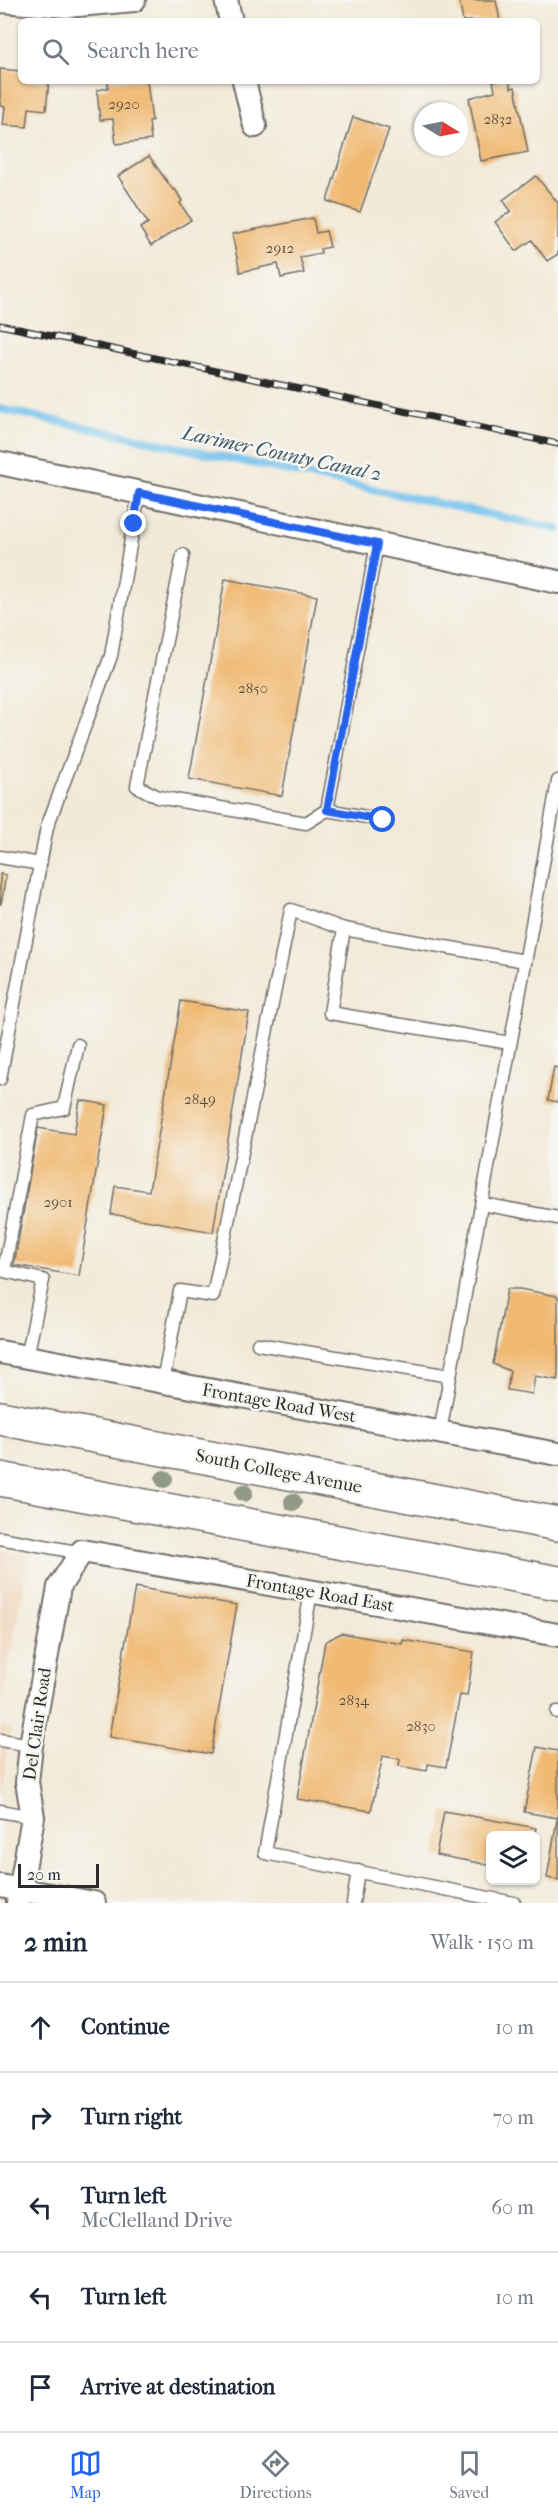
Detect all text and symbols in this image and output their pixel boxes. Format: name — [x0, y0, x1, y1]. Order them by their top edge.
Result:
search box — [18, 18, 540, 84]
icon: search — [39, 35, 72, 68]
text: Search here — [87, 38, 199, 64]
house number: 2920 — [108, 95, 140, 113]
north arrow — [414, 102, 468, 156]
house number: 2832 — [483, 110, 513, 128]
house number: 2912 — [266, 239, 295, 257]
water label: Larimer County Canal 2 — [178, 421, 384, 486]
route end — [120, 510, 146, 536]
house number: 2850 — [238, 679, 268, 697]
route start — [369, 806, 395, 832]
house number: 2849 — [184, 1090, 216, 1108]
house number: 2901 — [43, 1193, 73, 1211]
street label: Frontage Road West — [200, 1380, 358, 1427]
street label: South College Avenue — [194, 1445, 364, 1498]
street label: Frontage Road East — [244, 1570, 396, 1617]
street label: Del Clair Road — [19, 1666, 56, 1782]
house number: 2834 — [339, 1691, 370, 1709]
house number: 2830 — [406, 1717, 436, 1735]
map controls — [486, 1831, 540, 1885]
button: layers — [486, 1831, 540, 1885]
scale bar — [18, 1861, 99, 1888]
text: 20 m — [27, 1865, 61, 1884]
text: 2 min — [24, 1927, 87, 1958]
text: Walk · 150 m — [430, 1931, 534, 1954]
icon: ahead — [24, 2011, 57, 2044]
text: Continue — [81, 2014, 170, 2040]
text: 10 m — [495, 2016, 534, 2039]
icon: right — [24, 2101, 57, 2134]
text: Turn right — [81, 2104, 182, 2130]
text: 70 m — [492, 2106, 534, 2129]
text: Turn left — [81, 2183, 167, 2209]
icon: left — [24, 2191, 57, 2224]
text: 60 m — [491, 2196, 534, 2219]
text: McClelland Drive — [81, 2209, 232, 2232]
icon: left — [24, 2281, 57, 2314]
text: Turn left — [81, 2284, 167, 2310]
text: 10 m — [495, 2286, 534, 2309]
icon: arrive — [24, 2371, 57, 2404]
text: Arrive at destination — [81, 2374, 275, 2400]
tab: Map — [69, 2447, 102, 2502]
tab: Directions — [240, 2447, 312, 2502]
tab: Saved — [449, 2447, 489, 2502]

